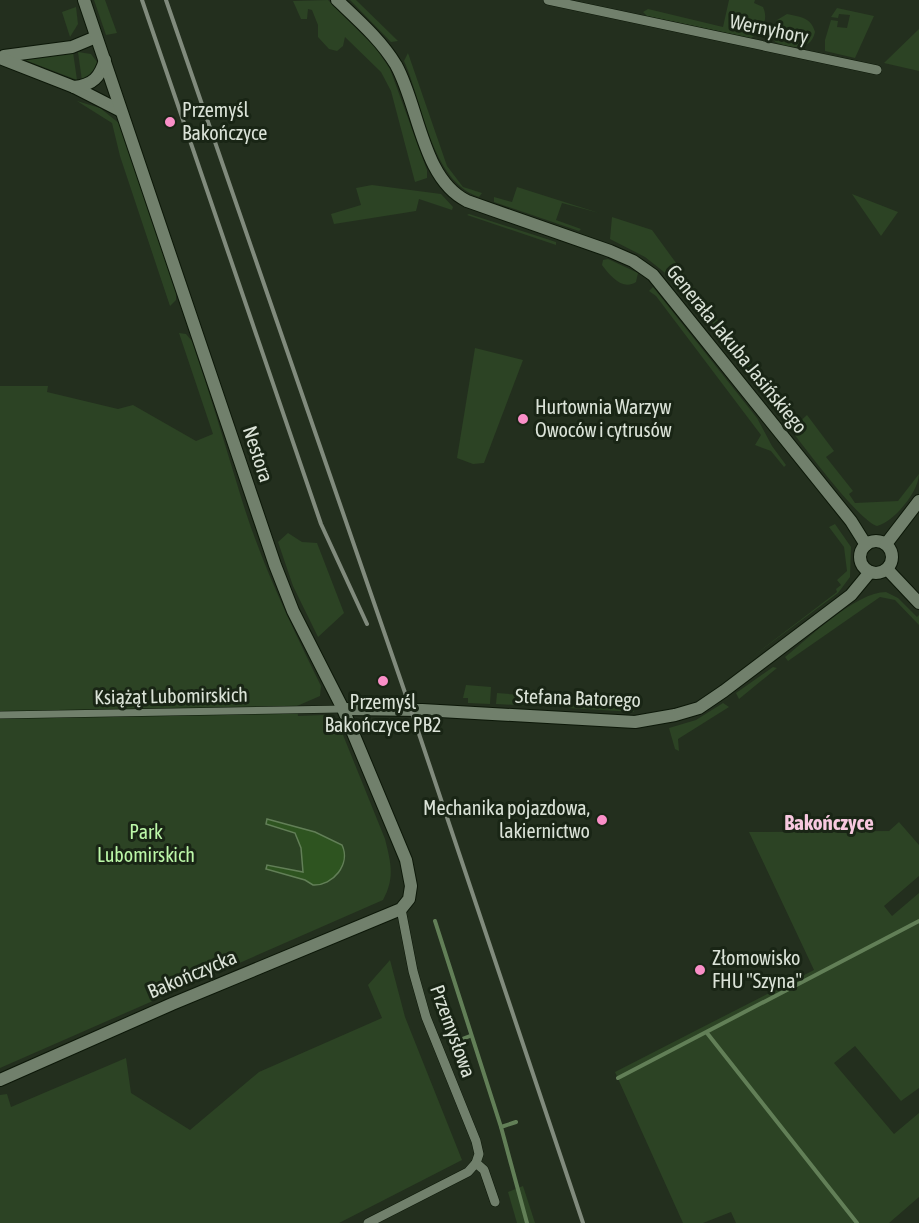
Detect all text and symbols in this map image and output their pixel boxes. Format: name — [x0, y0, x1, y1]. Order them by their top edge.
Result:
street label: Wernyhory — [728, 9, 811, 48]
place label: Przemyśl Bakończyce — [182, 98, 267, 144]
marker: Przemyśl Bakończyce — [163, 115, 177, 129]
street label: Generała Jakuba Jasińskiego — [662, 260, 812, 437]
place label: Hurtownia Warzyw Owoców i cytrusów — [535, 395, 672, 441]
marker: Hurtownia Warzyw Owoców i cytrusów — [516, 412, 530, 426]
street label: Nestora — [239, 423, 278, 485]
marker: Przemyśl Bakończyce PB2 — [376, 674, 390, 688]
street label: Książąt Lubomirskich — [94, 683, 248, 708]
street label: Stefana Batorego — [515, 684, 641, 711]
place label: Przemyśl Bakończyce PB2 — [325, 690, 441, 736]
place label: Mechanika pojazdowa, lakiernictwo — [423, 796, 590, 842]
district label: Bakończyce — [784, 810, 874, 834]
marker: Mechanika pojazdowa, lakiernictwo — [595, 813, 609, 827]
park label: Park Lubomirskich — [97, 820, 195, 866]
street label: Bakończycka — [144, 945, 240, 1003]
place label: Złomowisko FHU "Szyna" — [712, 946, 802, 992]
marker: Złomowisko FHU "Szyna" — [693, 963, 707, 977]
street label: Przemysłowa — [426, 981, 481, 1080]

